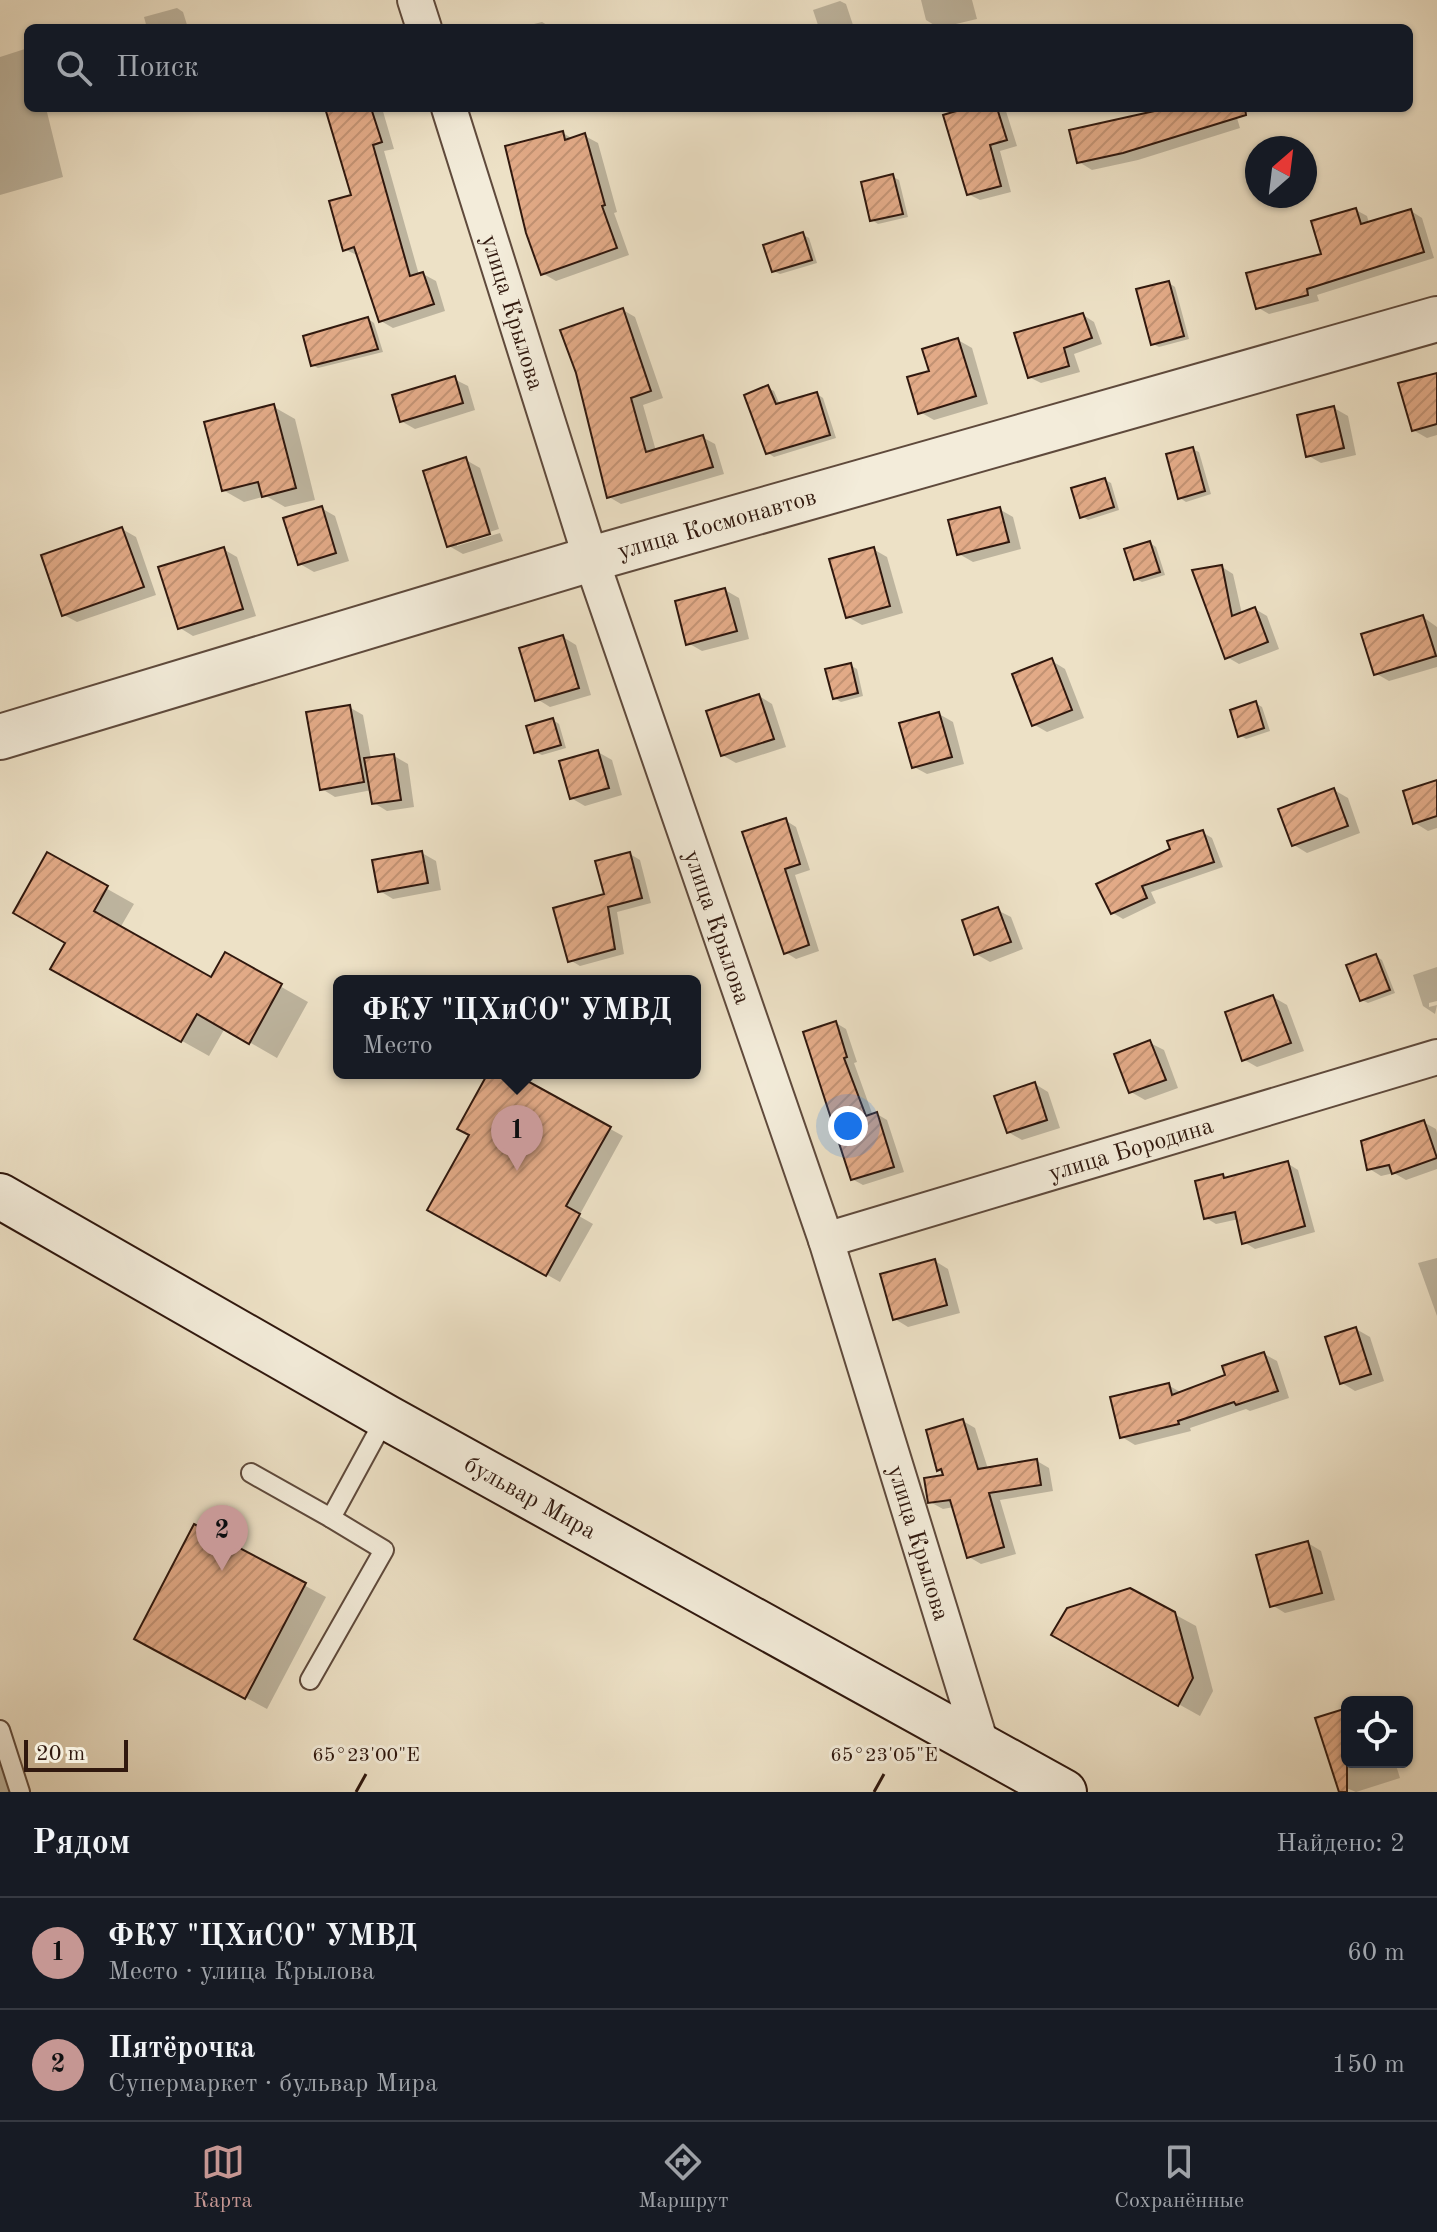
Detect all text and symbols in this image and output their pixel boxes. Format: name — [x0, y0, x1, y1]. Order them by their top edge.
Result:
search box — [24, 24, 1413, 112]
icon: search — [52, 46, 96, 90]
text: Поиск — [116, 53, 199, 83]
north arrow — [1245, 136, 1317, 208]
street label: улица Крылова — [476, 232, 547, 393]
street label: улица Космонавтов — [615, 486, 819, 565]
street label: улица Крылова — [678, 847, 754, 1008]
popup — [333, 975, 701, 1079]
text: ФКУ "ЦХиСО" УМВД — [362, 996, 672, 1026]
text: Место — [362, 1033, 433, 1059]
pin: 1 — [491, 1105, 543, 1171]
your location — [828, 1106, 868, 1146]
street label: улица Бородина — [1046, 1115, 1216, 1187]
street label: бульвар Мира — [460, 1453, 600, 1545]
street label: улица Крылова — [882, 1463, 952, 1624]
pin: 2 — [196, 1505, 248, 1571]
map controls — [1341, 1696, 1413, 1768]
button: locate — [1341, 1696, 1413, 1768]
scale bar — [24, 1736, 128, 1772]
text: 20 m — [36, 1743, 85, 1765]
text: 65°23'00"E — [312, 1746, 420, 1766]
text: 65°23'05"E — [830, 1746, 938, 1766]
text: Рядом — [32, 1827, 131, 1861]
text: Найдено: 2 — [1276, 1831, 1405, 1857]
text: ФКУ "ЦХиСО" УМВД — [108, 1922, 417, 1952]
text: 1 — [50, 1940, 66, 1966]
text: 60 m — [1347, 1940, 1405, 1966]
text: Место · улица Крылова — [108, 1959, 375, 1985]
text: Пятёрочка — [108, 2034, 255, 2064]
text: 2 — [50, 2052, 66, 2078]
text: 150 m — [1332, 2052, 1405, 2078]
text: Супермаркет · бульвар Мира — [108, 2071, 438, 2097]
tab: Карта — [193, 2140, 252, 2215]
tab: Маршрут — [638, 2140, 729, 2215]
tab: Сохранённые — [1114, 2140, 1244, 2215]

